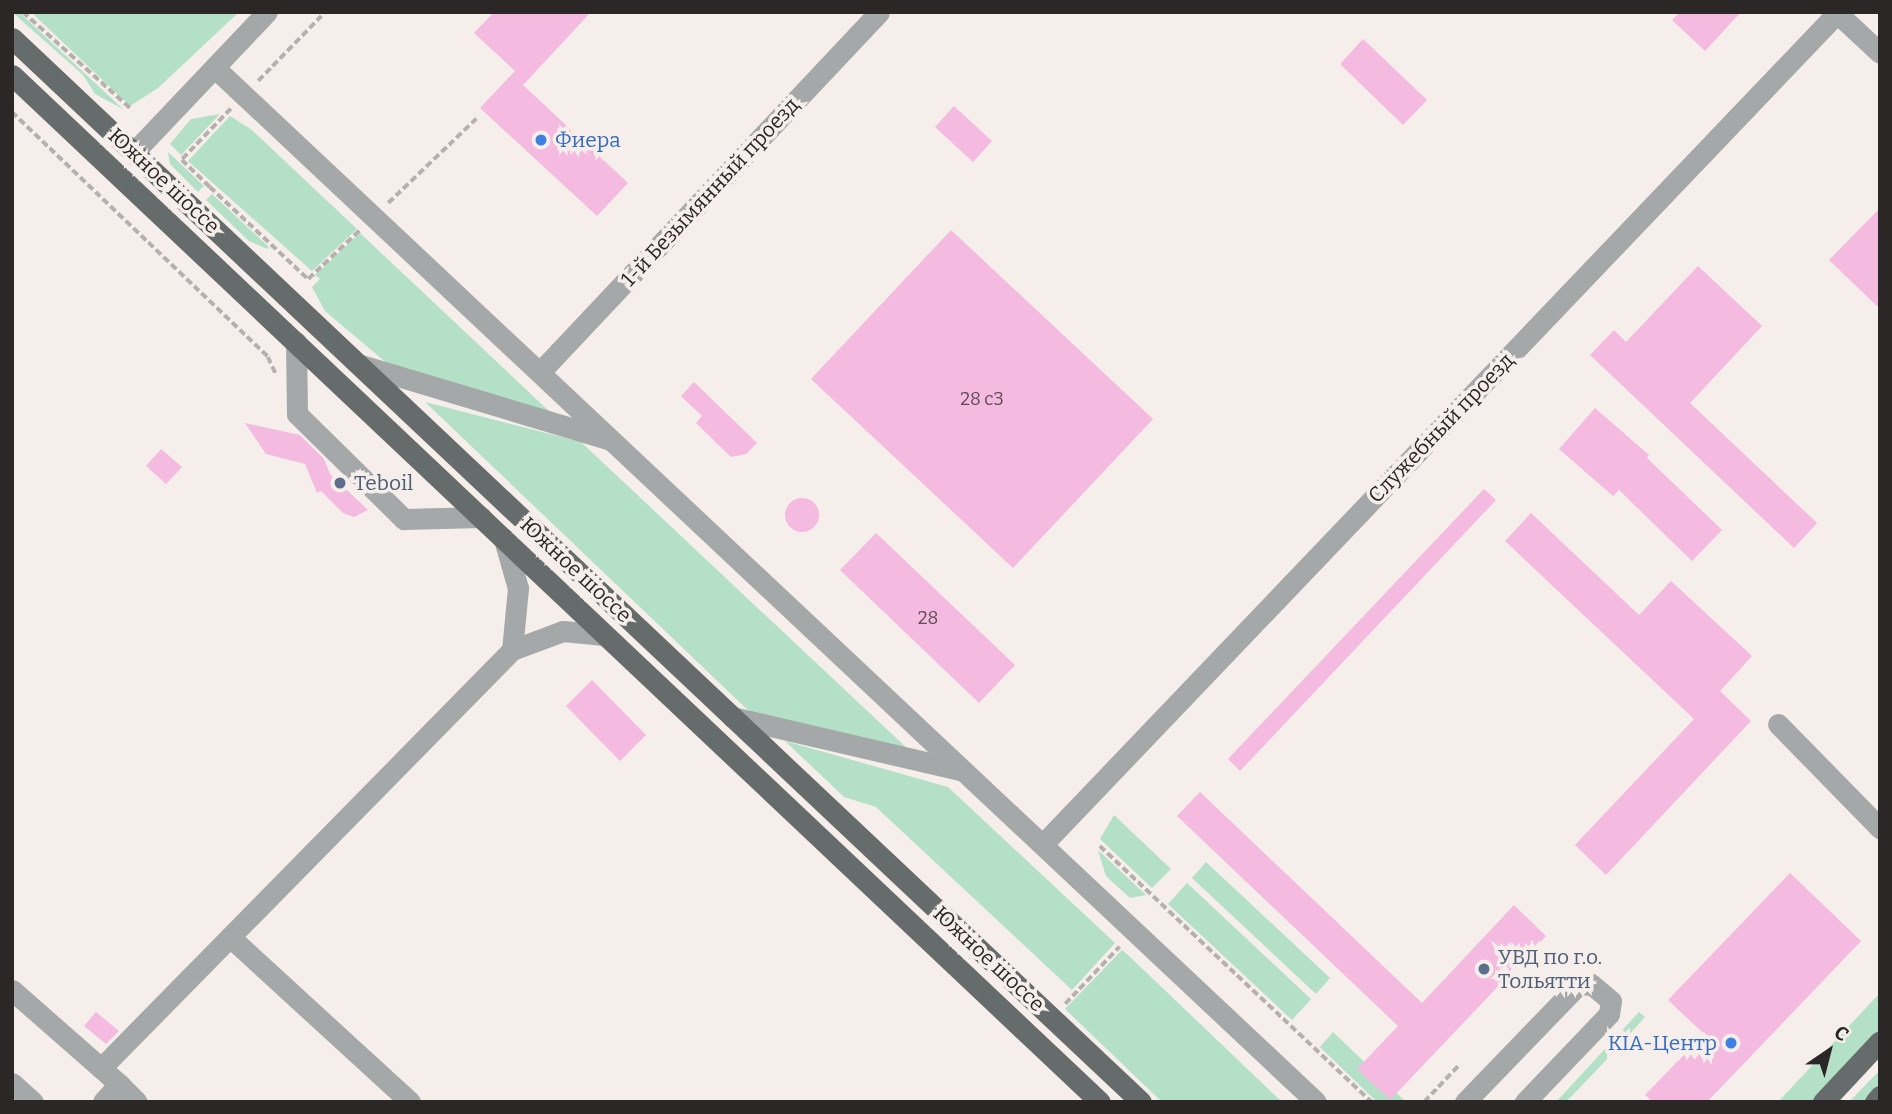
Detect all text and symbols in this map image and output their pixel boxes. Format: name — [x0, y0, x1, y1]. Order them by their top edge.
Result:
street label: 1-й Безымянный проезд — [616, 92, 804, 292]
street label: Южное шоссе — [103, 123, 225, 239]
place label: Фиера — [555, 127, 621, 153]
marker: Фиера — [533, 132, 549, 148]
street label: Служебный проезд — [1363, 348, 1519, 508]
house number: 28 с3 — [960, 388, 1004, 410]
place label: Teboil — [354, 470, 413, 496]
marker: Teboil — [332, 475, 348, 491]
street label: Южное шоссе — [515, 512, 637, 628]
house number: 28 — [918, 607, 938, 629]
street label: Южное шоссе — [928, 901, 1050, 1017]
place label: УВД по г.о. Тольятти — [1498, 944, 1602, 994]
marker: УВД по г.о. Тольятти — [1476, 961, 1492, 977]
north arrow — [1794, 1016, 1864, 1086]
text: С — [1830, 1021, 1853, 1046]
place label: KIA-Центр — [1608, 1030, 1717, 1056]
marker: KIA-Центр — [1723, 1035, 1739, 1051]

